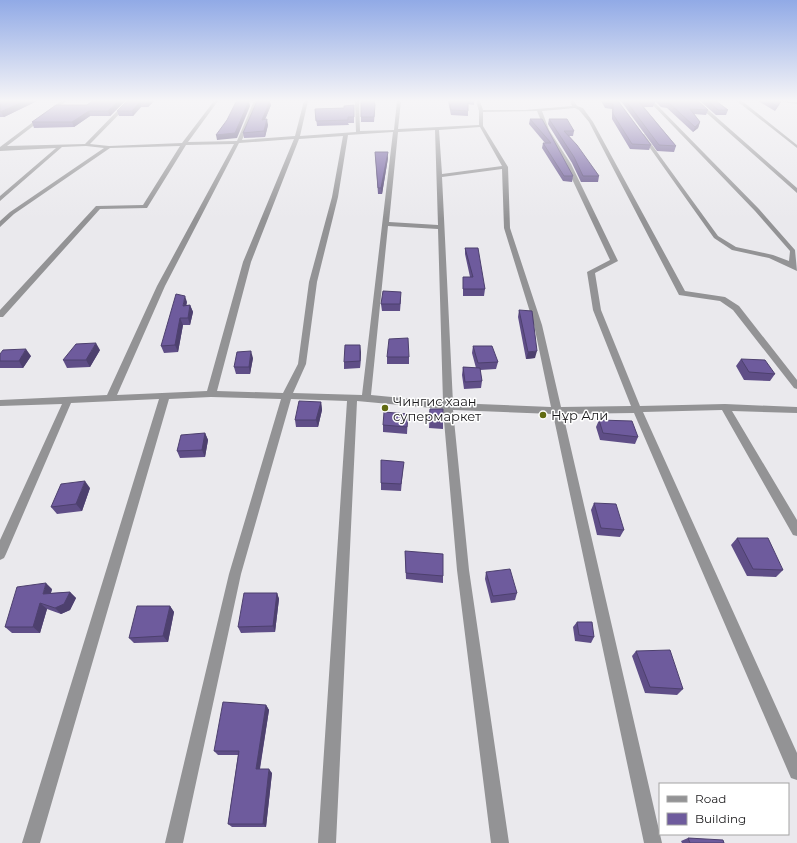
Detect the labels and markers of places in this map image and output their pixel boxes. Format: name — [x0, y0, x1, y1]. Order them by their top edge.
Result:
place label: Чингис хаан супермаркет — [393, 393, 482, 424]
marker: Чингис хаан супермаркет — [380, 403, 390, 413]
place label: Нұр Али — [551, 407, 608, 423]
marker: Нұр Али — [538, 410, 548, 420]

